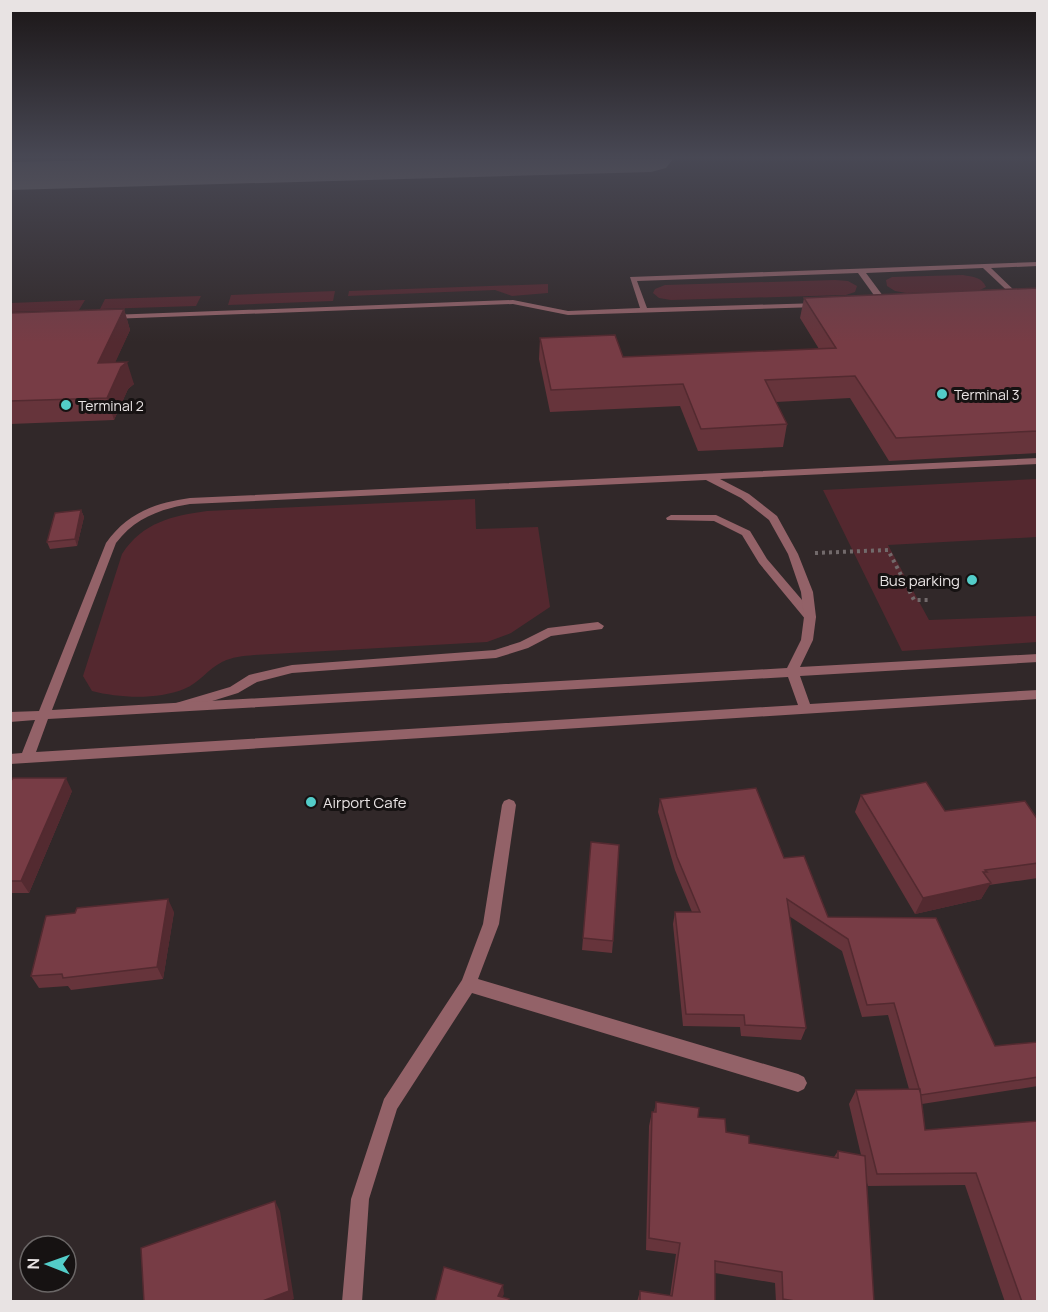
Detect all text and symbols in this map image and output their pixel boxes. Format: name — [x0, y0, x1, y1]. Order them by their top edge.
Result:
place label: Terminal 3 — [954, 385, 1020, 404]
marker: Terminal 3 — [935, 387, 949, 401]
place label: Terminal 2 — [78, 396, 144, 415]
marker: Terminal 2 — [59, 398, 73, 412]
place label: Bus parking — [880, 570, 960, 591]
marker: Bus parking — [965, 573, 979, 587]
place label: Airport Cafe — [323, 792, 407, 813]
marker: Airport Cafe — [304, 795, 318, 809]
north arrow — [18, 1234, 78, 1294]
text: N — [22, 1258, 44, 1270]

